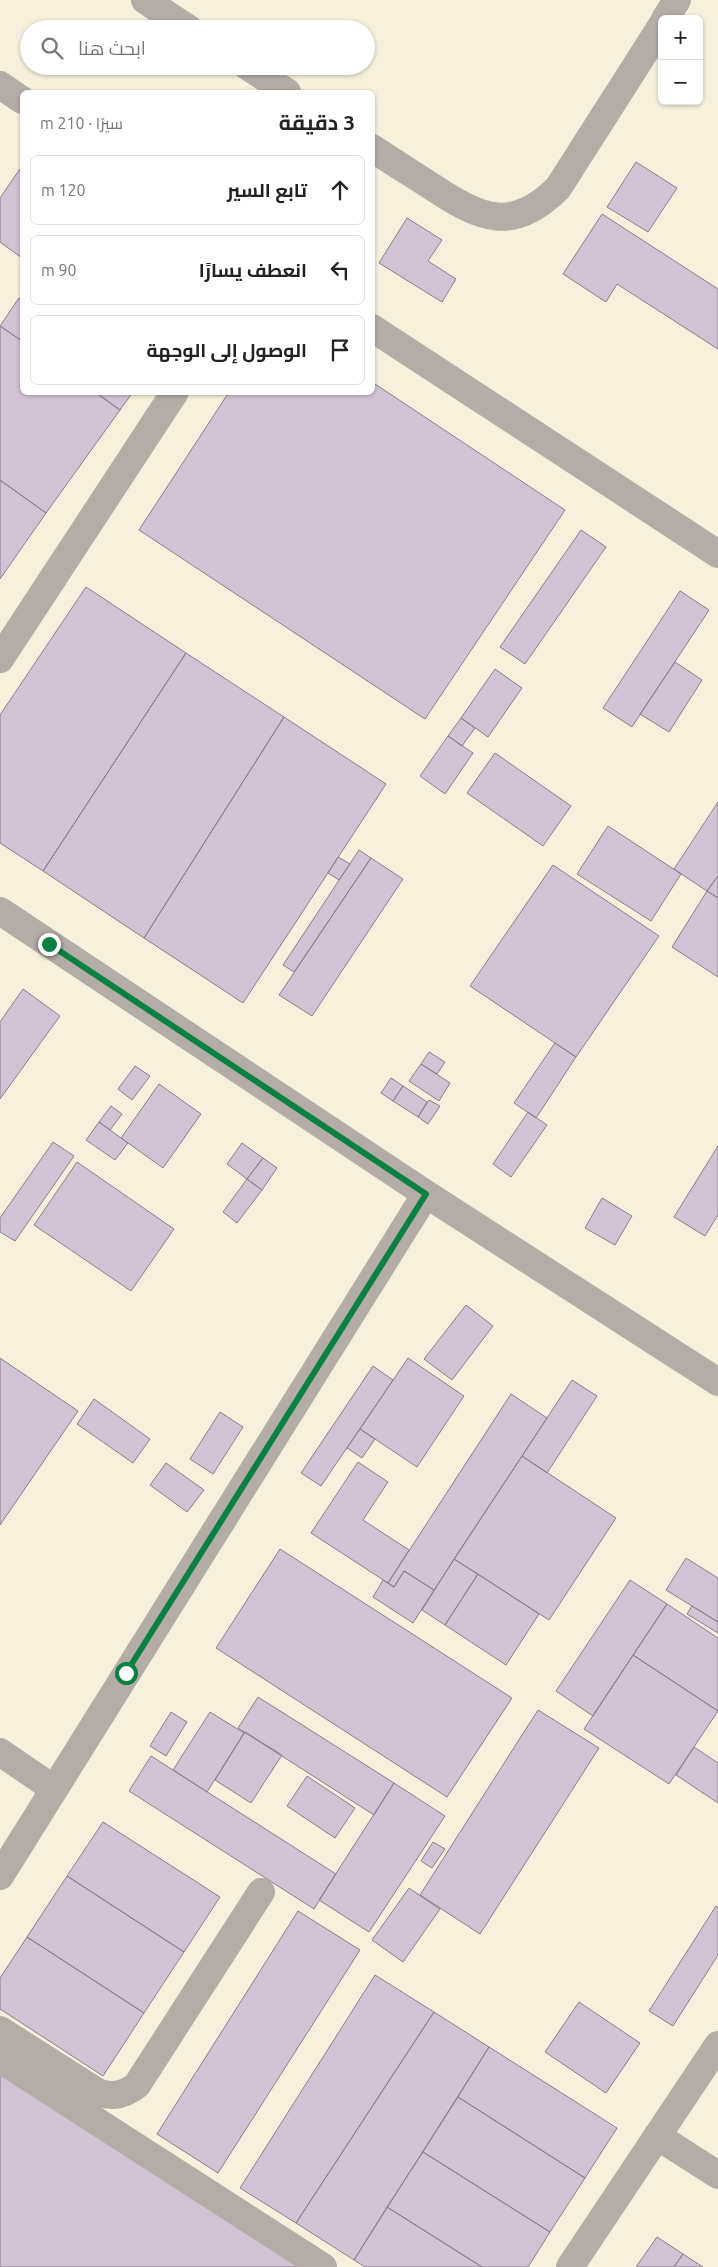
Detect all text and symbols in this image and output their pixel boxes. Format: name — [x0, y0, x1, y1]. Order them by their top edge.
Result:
map controls — [658, 15, 703, 105]
button: + — [658, 15, 703, 60]
search box — [20, 20, 375, 75]
icon: search — [38, 34, 66, 62]
text: ابحث هنا — [78, 37, 146, 59]
button: − — [658, 60, 703, 105]
text: 3 دقيقة — [279, 110, 355, 134]
text: سيرًا · 210 m — [40, 114, 123, 132]
icon: ahead — [326, 176, 354, 204]
text: تابع السير — [227, 179, 307, 201]
text: 120 m — [41, 181, 86, 199]
icon: left — [326, 256, 354, 284]
text: انعطف يسارًا — [199, 259, 307, 281]
text: 90 m — [41, 261, 77, 279]
icon: arrive — [326, 336, 354, 364]
text: الوصول إلى الوجهة — [147, 339, 307, 361]
route end — [38, 933, 61, 956]
route start — [115, 1662, 138, 1685]

